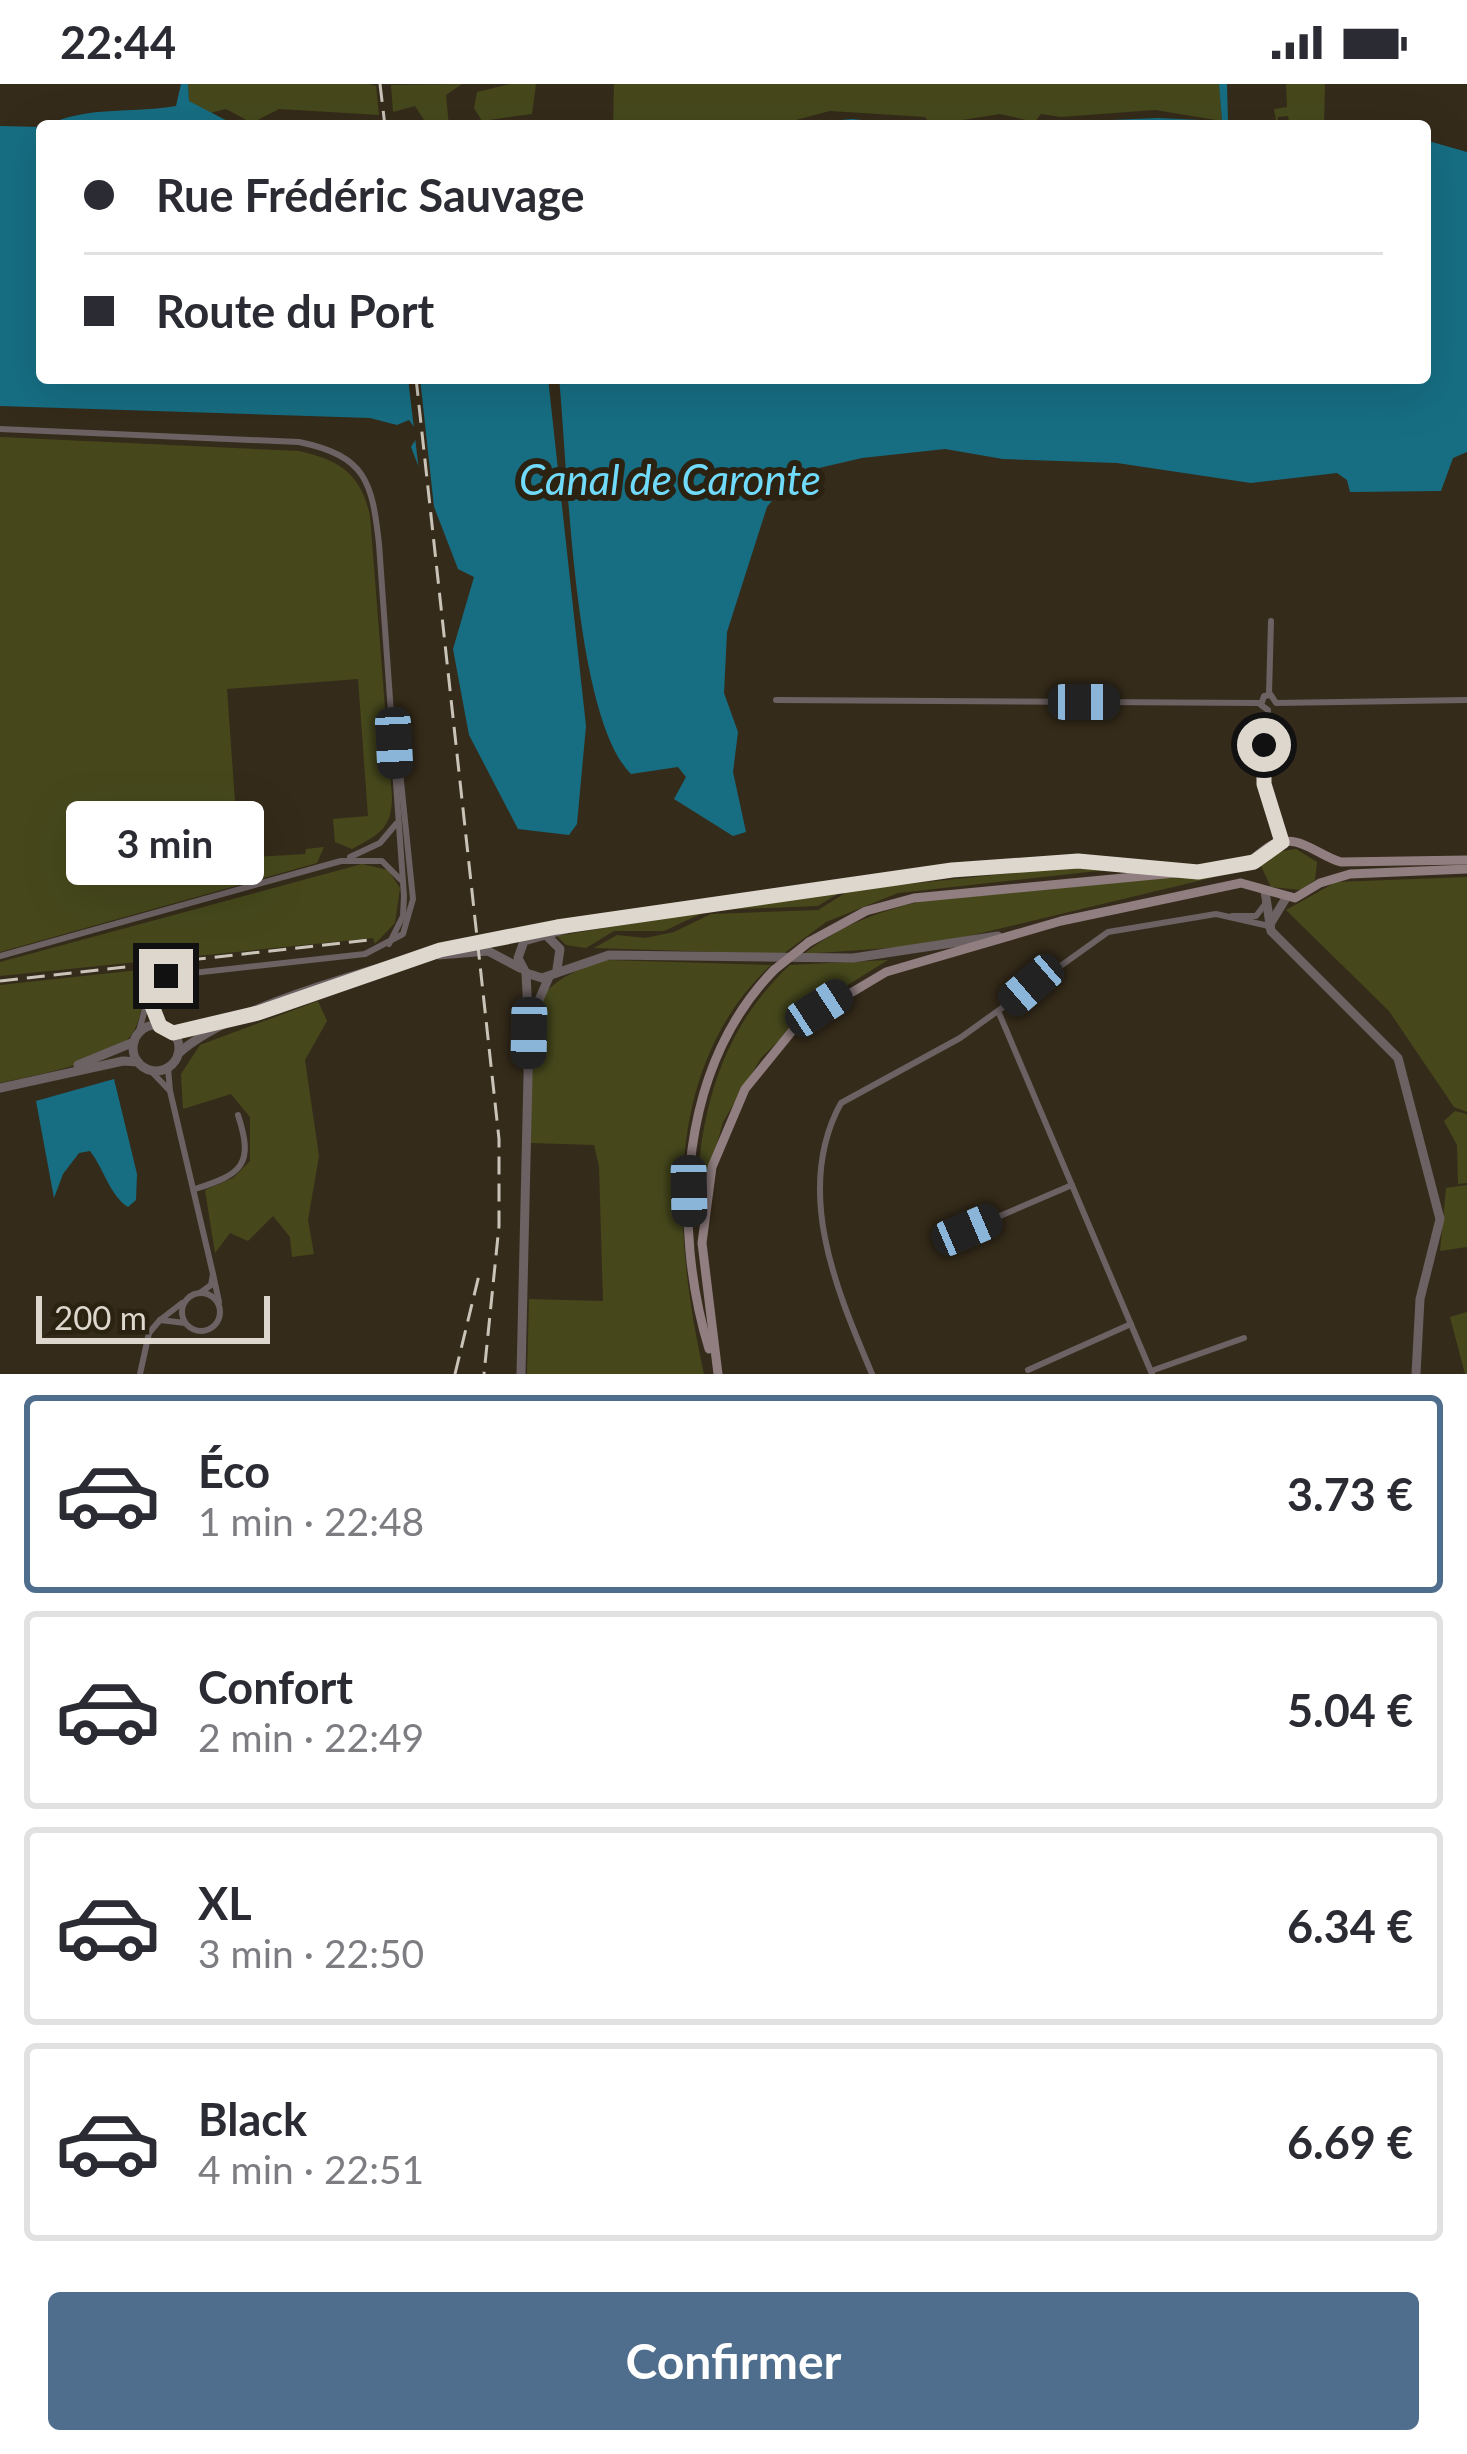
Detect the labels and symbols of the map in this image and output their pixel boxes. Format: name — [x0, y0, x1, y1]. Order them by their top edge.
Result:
water label: Canal de Caronte — [519, 454, 821, 504]
car — [1048, 684, 1120, 720]
car — [374, 706, 414, 780]
route start — [1237, 718, 1291, 772]
callout: 3 min — [67, 802, 265, 886]
car — [992, 948, 1070, 1022]
route end — [139, 949, 193, 1003]
car — [779, 973, 859, 1043]
car — [510, 997, 548, 1069]
car — [670, 1155, 708, 1227]
car — [927, 1199, 1007, 1261]
scale bar — [36, 1290, 270, 1343]

